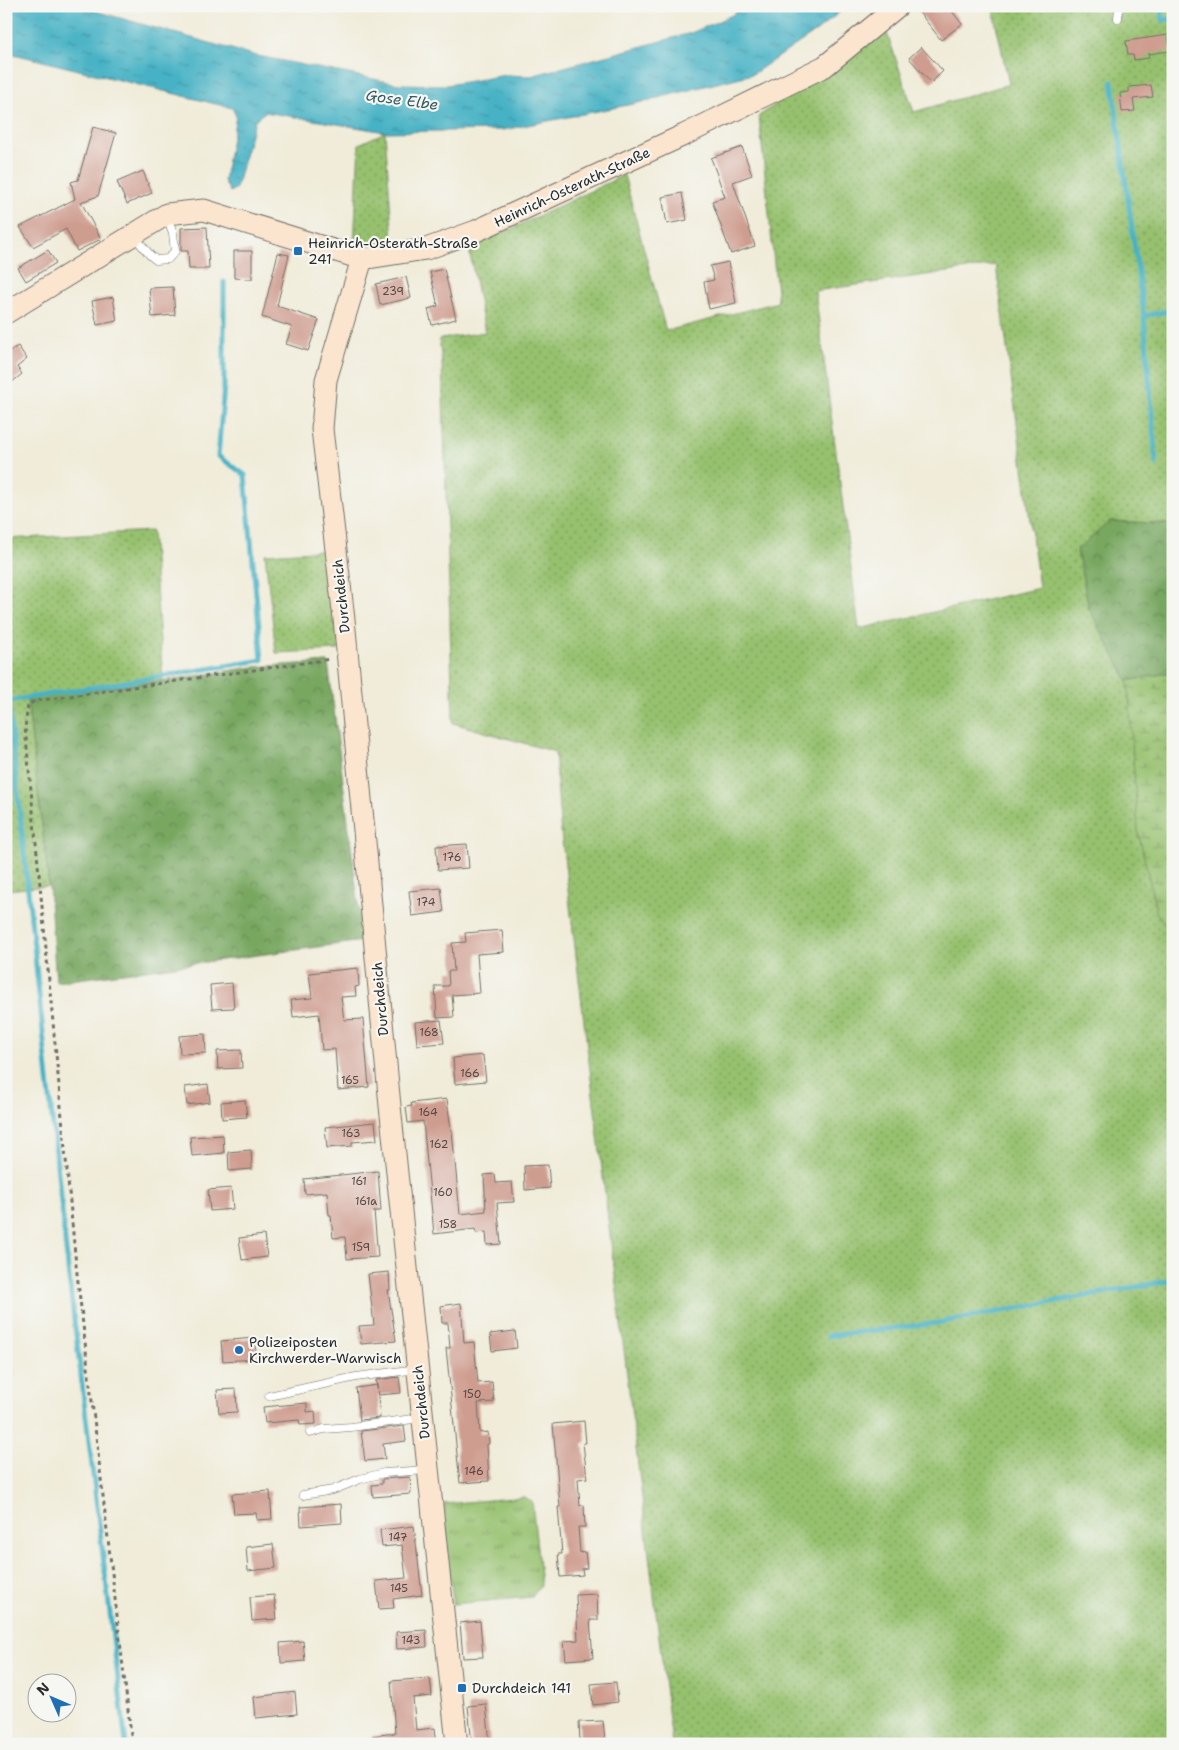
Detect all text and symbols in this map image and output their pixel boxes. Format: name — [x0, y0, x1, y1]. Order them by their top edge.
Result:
water label: Gose Elbe — [365, 85, 439, 115]
street label: Heinrich-Osterath-Straße — [491, 143, 653, 231]
place label: Heinrich-Osterath-Straße 241 — [308, 234, 478, 268]
marker: Heinrich-Osterath-Straße 241 — [292, 245, 304, 257]
house number: 239 — [382, 284, 404, 299]
street label: Durchdeich — [328, 558, 354, 634]
house number: 176 — [443, 850, 461, 865]
house number: 174 — [417, 895, 436, 910]
street label: Durchdeich — [368, 961, 392, 1037]
house number: 168 — [419, 1025, 439, 1040]
house number: 166 — [460, 1066, 480, 1081]
house number: 165 — [341, 1073, 359, 1088]
house number: 164 — [418, 1105, 438, 1120]
house number: 163 — [342, 1126, 360, 1141]
house number: 162 — [430, 1137, 448, 1152]
house number: 161 — [351, 1174, 367, 1189]
house number: 160 — [433, 1185, 453, 1200]
house number: 161a — [355, 1194, 377, 1209]
house number: 158 — [439, 1217, 457, 1232]
house number: 159 — [352, 1240, 370, 1255]
place label: Polizeiposten Kirchwerder-Warwisch — [249, 1333, 402, 1367]
marker: Polizeiposten Kirchwerder-Warwisch — [233, 1344, 245, 1356]
street label: Durchdeich — [408, 1364, 434, 1440]
house number: 150 — [463, 1387, 481, 1402]
house number: 146 — [464, 1464, 484, 1479]
house number: 147 — [389, 1530, 408, 1545]
house number: 145 — [390, 1581, 408, 1596]
house number: 143 — [402, 1633, 420, 1648]
north arrow — [28, 1672, 78, 1722]
text: N — [33, 1679, 53, 1699]
place label: Durchdeich 141 — [472, 1679, 571, 1697]
marker: Durchdeich 141 — [456, 1682, 468, 1694]

